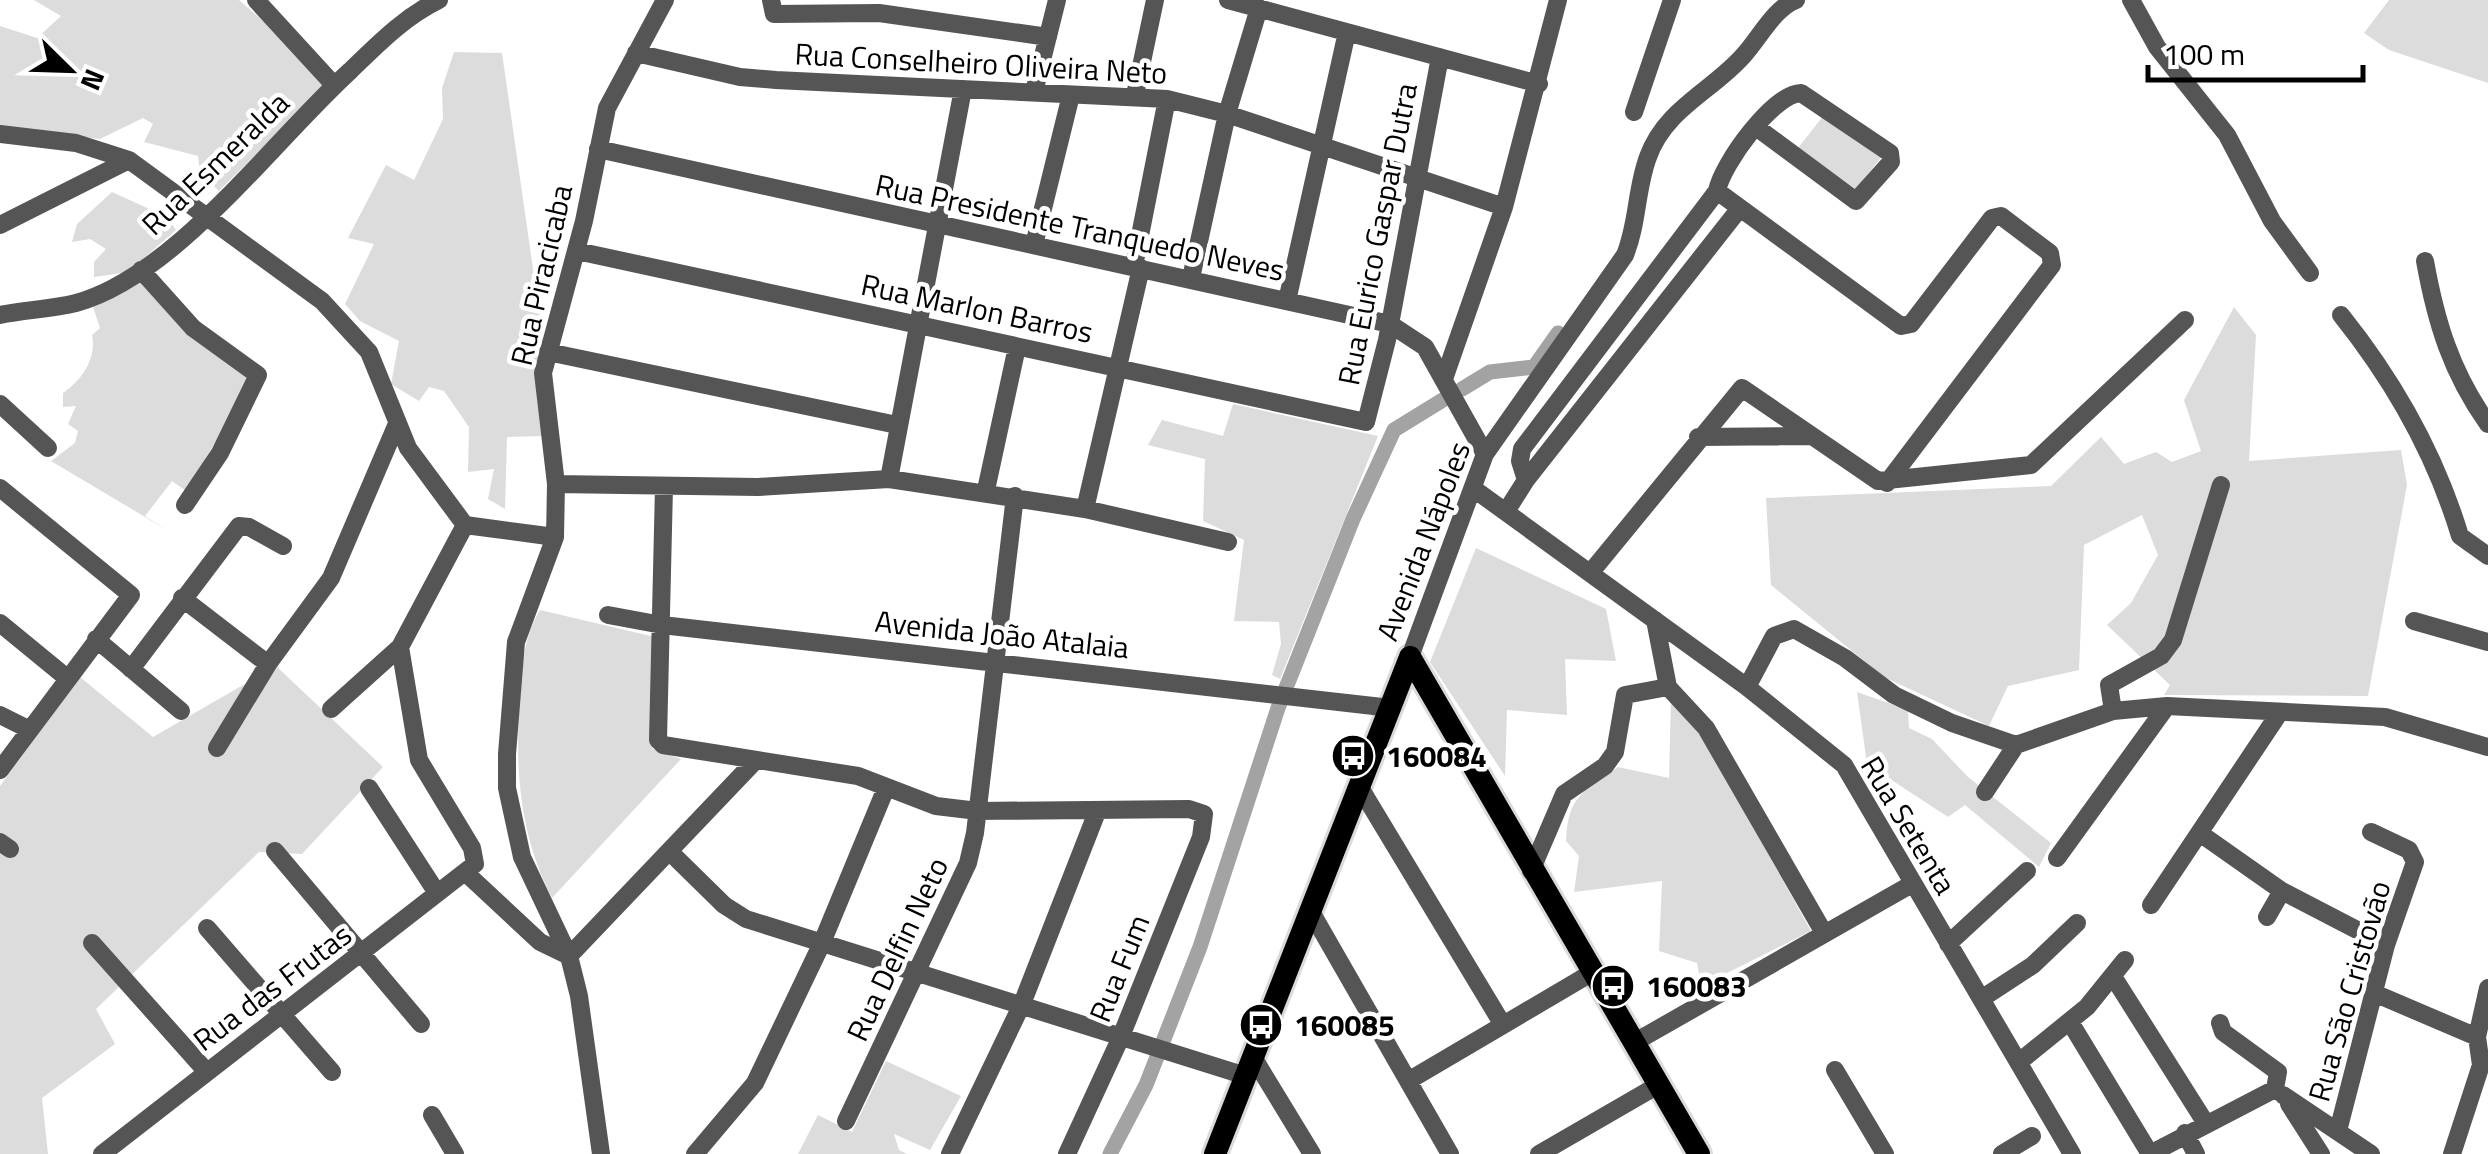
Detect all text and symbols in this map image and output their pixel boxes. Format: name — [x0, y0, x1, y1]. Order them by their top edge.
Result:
north arrow — [20, 20, 120, 120]
scale bar — [2148, 20, 2363, 82]
street label: Rua Conselheiro Oliveira Neto — [794, 30, 1168, 96]
text: 100 m — [2163, 31, 2245, 77]
text: N — [70, 63, 117, 97]
street label: Rua Eurico Gaspar Dutra — [1325, 79, 1429, 389]
street label: Rua Esmeralda — [131, 80, 299, 246]
street label: Rua Presidente Tranquedo Neves — [871, 161, 1289, 293]
street label: Rua Piracicaba — [498, 180, 584, 370]
street label: Rua Marlon Barros — [857, 261, 1097, 355]
street label: Avenida Nápoles — [1364, 435, 1482, 647]
street label: Avenida João Atalaia — [873, 598, 1131, 670]
bus stop icon: 160084 — [1330, 733, 1376, 779]
place label: 160084 — [1386, 733, 1487, 779]
street label: Rua Setenta — [1849, 747, 1969, 903]
street label: Rua Delfin Neto — [834, 849, 960, 1049]
street label: Rua São Cristovão — [2295, 875, 2403, 1107]
street label: Rua Fum — [1077, 907, 1161, 1029]
street label: Rua das Frutas — [183, 912, 361, 1062]
bus stop icon: 160083 — [1590, 963, 1636, 1009]
place label: 160083 — [1646, 963, 1747, 1009]
bus stop icon: 160085 — [1238, 1002, 1284, 1048]
place label: 160085 — [1294, 1002, 1395, 1048]

